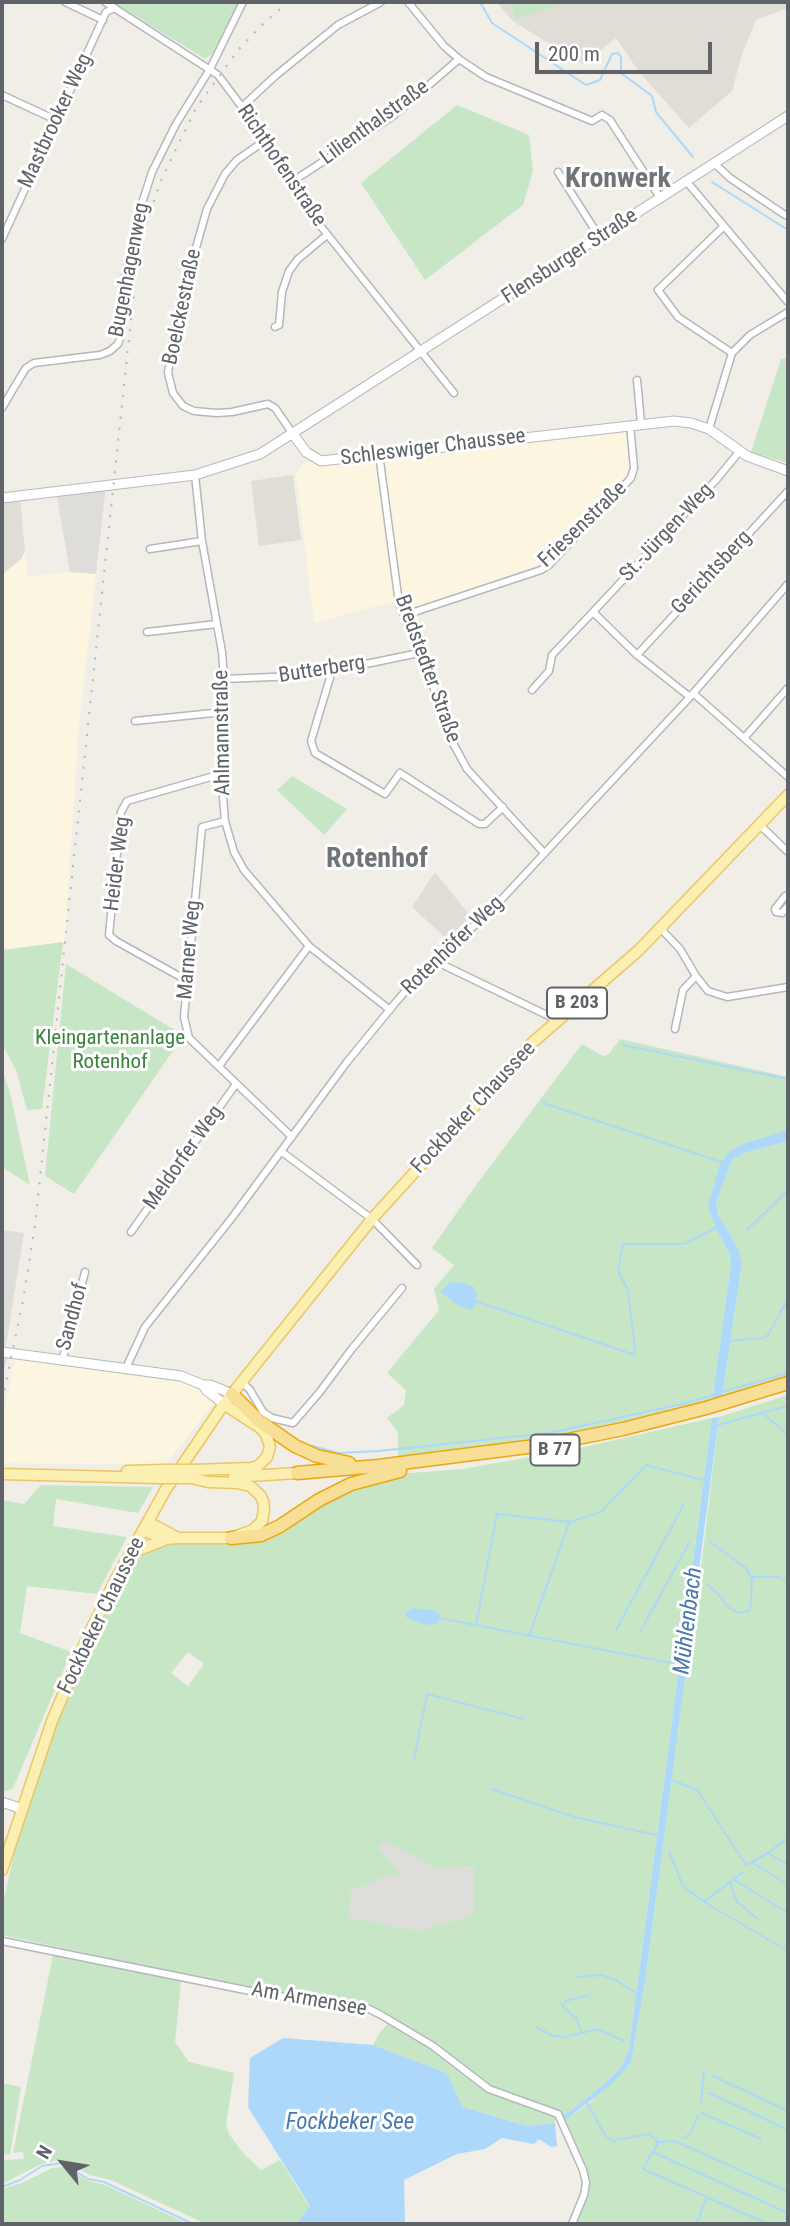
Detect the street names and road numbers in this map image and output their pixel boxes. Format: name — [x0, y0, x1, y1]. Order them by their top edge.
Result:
street label: Mastbrooker Weg — [14, 50, 98, 192]
street label: Lilienthalstraße — [316, 75, 434, 171]
street label: Richthofenstraße — [231, 100, 331, 232]
street label: Bugenhagenweg — [105, 201, 155, 339]
street label: Flensburger Straße — [497, 204, 643, 310]
street label: Boelckestraße — [158, 247, 208, 367]
street label: Schleswiger Chaussee — [339, 424, 527, 472]
street label: Friesenstraße — [534, 477, 632, 573]
street label: St.-Jürgen-Weg — [615, 478, 719, 588]
street label: Gerichtsberg — [667, 526, 757, 620]
street label: Bredstedter Straße — [389, 592, 465, 746]
street label: Butterberg — [277, 651, 367, 689]
street label: Ahlmannstraße — [209, 670, 237, 796]
street label: Heider Weg — [100, 815, 136, 913]
street label: Rotenhöfer Weg — [397, 891, 509, 1001]
street label: Marner Weg — [173, 899, 207, 1001]
road number: B 203 — [547, 987, 607, 1018]
street label: Fockbeker Chaussee — [406, 1037, 542, 1179]
street label: Meldorfer Weg — [139, 1101, 229, 1215]
street label: Sandhof — [52, 1280, 94, 1354]
road number: B 77 — [530, 1434, 580, 1466]
street label: Fockbeker Chaussee — [53, 1534, 151, 1698]
street label: Am Armensee — [250, 1977, 368, 2023]

